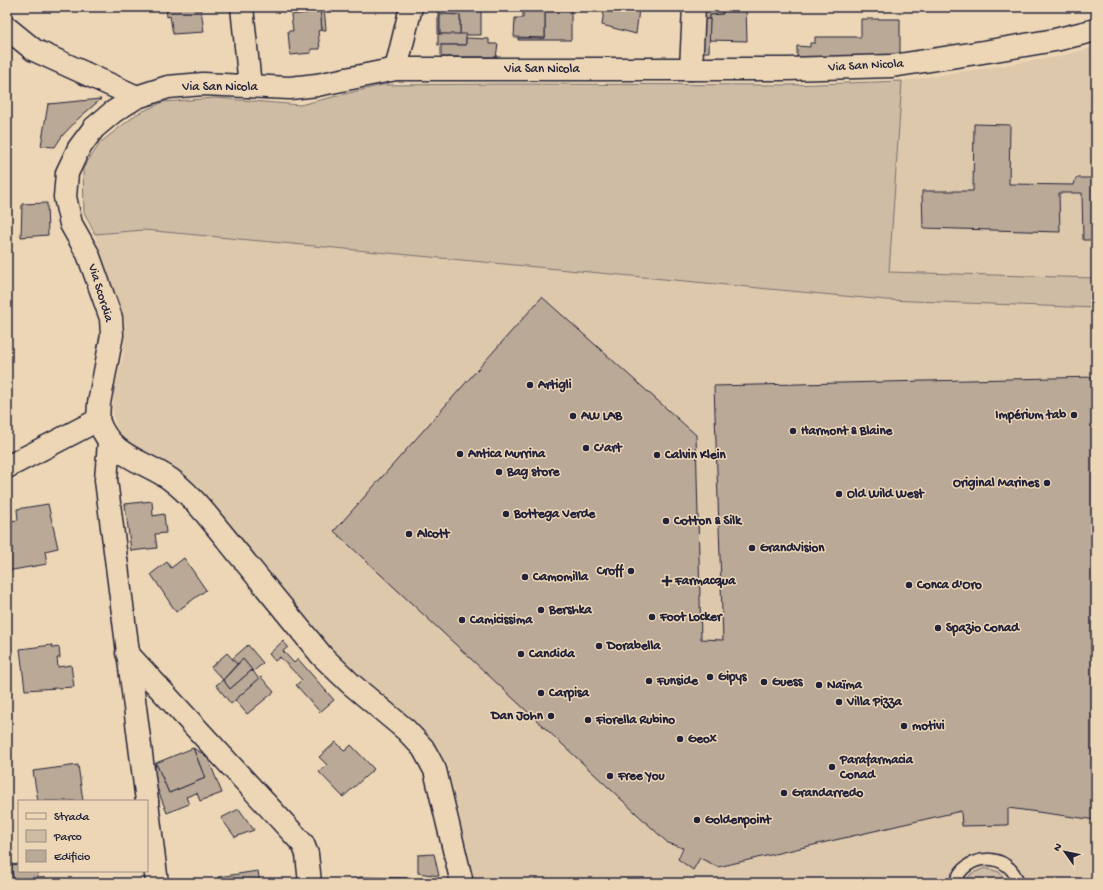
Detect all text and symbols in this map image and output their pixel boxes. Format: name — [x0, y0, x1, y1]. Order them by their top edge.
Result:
street label: Via San Nicola — [827, 56, 905, 76]
street label: Via San Nicola — [503, 62, 580, 77]
street label: Via San Nicola — [181, 80, 258, 95]
street label: Via Scordia — [84, 261, 116, 325]
place label: Artigli — [537, 378, 572, 393]
marker: Artigli — [525, 380, 535, 390]
place label: Impérium tab — [995, 408, 1066, 424]
place label: AW LAB — [580, 409, 623, 424]
marker: Impérium tab — [1069, 410, 1079, 420]
marker: AW LAB — [568, 411, 578, 421]
place label: Harmont & Blaine — [801, 424, 894, 439]
marker: Harmont & Blaine — [788, 426, 798, 436]
place label: C'art — [593, 441, 623, 456]
marker: C'art — [581, 443, 591, 453]
place label: Antica Murrina — [467, 447, 546, 462]
place label: Calvin Klein — [664, 448, 726, 463]
marker: Antica Murrina — [455, 449, 465, 459]
marker: Calvin Klein — [652, 450, 662, 460]
place label: Bag store — [506, 465, 561, 480]
marker: Bag store — [494, 467, 504, 477]
place label: Original Marines — [953, 476, 1040, 491]
marker: Original Marines — [1042, 478, 1052, 488]
place label: Old Wild West — [847, 487, 925, 502]
marker: Old Wild West — [834, 489, 844, 499]
place label: Bottega Verde — [513, 507, 597, 522]
marker: Bottega Verde — [501, 509, 511, 519]
place label: Cotton & Silk — [673, 514, 743, 529]
marker: Cotton & Silk — [661, 516, 671, 526]
place label: Alcott — [416, 527, 451, 542]
marker: Alcott — [404, 529, 414, 539]
place label: GrandVision — [760, 541, 825, 556]
marker: GrandVision — [747, 543, 757, 553]
place label: Croff — [596, 563, 625, 579]
marker: Croff — [626, 566, 636, 576]
place label: Camomilla — [532, 570, 589, 585]
marker: Camomilla — [520, 572, 530, 582]
place label: Farmacqua — [674, 574, 736, 589]
marker: Farmacqua — [662, 576, 672, 586]
place label: Conca d'Oro — [916, 578, 982, 593]
marker: Conca d'Oro — [904, 580, 914, 590]
place label: Bershka — [548, 603, 593, 618]
marker: Bershka — [536, 605, 546, 615]
place label: Foot Locker — [659, 610, 723, 625]
marker: Foot Locker — [647, 612, 657, 622]
place label: Camicissima — [469, 613, 533, 628]
marker: Camicissima — [457, 615, 467, 625]
place label: Spazio Conad — [946, 621, 1020, 637]
marker: Spazio Conad — [933, 623, 943, 633]
place label: Dorabella — [606, 639, 661, 654]
marker: Dorabella — [594, 641, 604, 651]
place label: Candida — [528, 647, 575, 662]
marker: Candida — [516, 649, 526, 659]
place label: Gipys — [718, 670, 748, 686]
marker: Gipys — [705, 672, 715, 682]
place label: Funside — [656, 674, 699, 689]
place label: Guess — [772, 675, 804, 690]
marker: Funside — [644, 676, 654, 686]
marker: Guess — [759, 677, 769, 687]
place label: Naïma — [827, 678, 863, 693]
marker: Naïma — [814, 680, 824, 690]
place label: Carpisa — [548, 686, 590, 702]
marker: Carpisa — [536, 688, 546, 698]
place label: Villa Pizza — [846, 695, 903, 710]
marker: Villa Pizza — [834, 697, 844, 707]
place label: Dan John — [490, 709, 544, 724]
marker: Dan John — [546, 711, 556, 721]
place label: Fiorella Rubino — [595, 713, 675, 728]
marker: Fiorella Rubino — [583, 715, 593, 725]
place label: motivi — [912, 719, 945, 734]
marker: motivi — [899, 721, 909, 731]
place label: Geox — [688, 732, 717, 747]
marker: Geox — [675, 734, 685, 744]
place label: Parafarmacia Conad — [839, 752, 914, 783]
marker: Parafarmacia Conad — [827, 762, 837, 772]
place label: Free You — [617, 769, 666, 784]
marker: Free You — [605, 771, 615, 781]
place label: Grandarredo — [792, 786, 864, 801]
marker: Grandarredo — [779, 788, 789, 798]
legend — [18, 800, 148, 872]
text: Strada — [54, 811, 89, 825]
place label: Goldenpoint — [705, 813, 772, 829]
marker: Goldenpoint — [692, 815, 702, 825]
text: Parco — [53, 831, 82, 845]
north arrow — [1045, 832, 1085, 872]
text: N — [1051, 841, 1065, 854]
text: Edificio — [54, 851, 90, 865]

